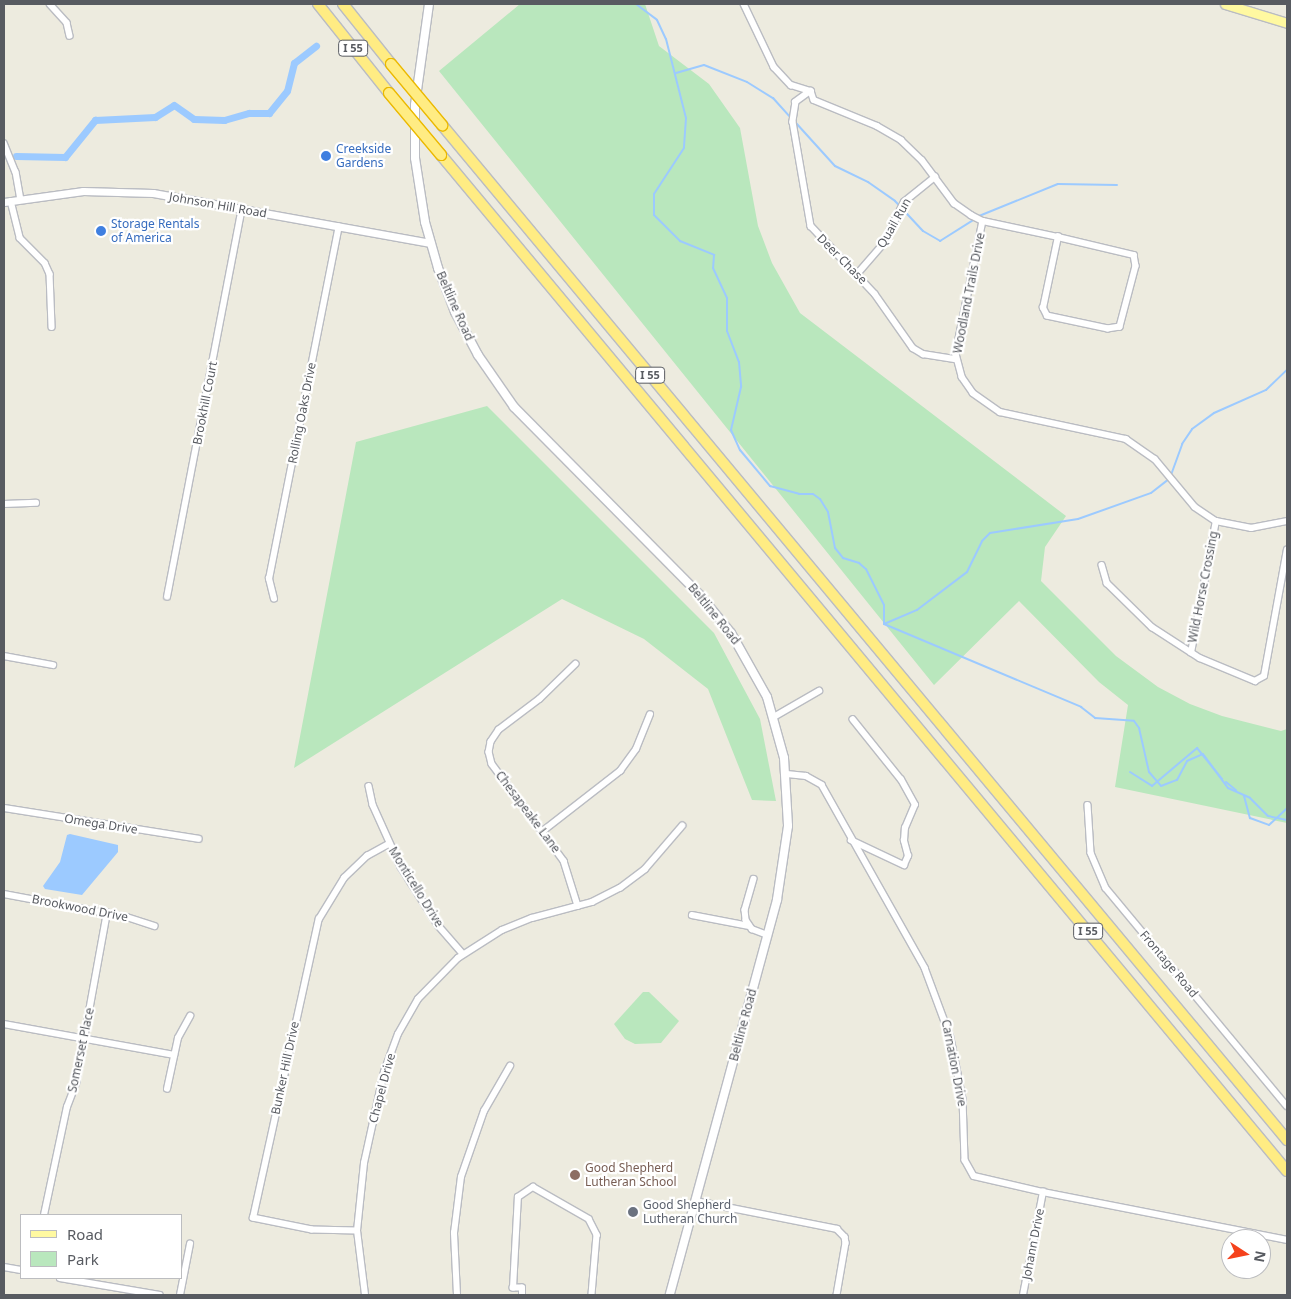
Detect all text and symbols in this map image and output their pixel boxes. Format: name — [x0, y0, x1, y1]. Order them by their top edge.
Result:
road number: I 55 — [338, 40, 368, 56]
place label: Creekside Gardens — [336, 142, 391, 170]
marker: Creekside Gardens — [320, 150, 332, 162]
street label: Johnson Hill Road — [168, 189, 268, 221]
street label: Quail Run — [874, 196, 914, 250]
place label: Storage Rentals of America — [111, 217, 199, 245]
marker: Storage Rentals of America — [95, 225, 107, 237]
street label: Deer Chase — [814, 231, 870, 287]
street label: Woodland Trails Drive — [950, 231, 988, 355]
street label: Beltline Road — [433, 269, 477, 343]
street label: Brookhill Court — [190, 360, 220, 446]
street label: Rolling Oaks Drive — [285, 361, 319, 465]
road number: I 55 — [635, 366, 665, 384]
street label: Wild Horse Crossing — [1185, 530, 1221, 644]
street label: Beltline Road — [685, 581, 743, 647]
street label: Chesapeake Lane — [493, 768, 563, 856]
street label: Omega Drive — [63, 811, 139, 837]
street label: Monticello Drive — [386, 844, 446, 930]
street label: Brookwood Drive — [31, 892, 129, 924]
road number: I 55 — [1073, 922, 1103, 939]
street label: Frontage Road — [1137, 928, 1201, 1000]
street label: Beltline Road — [726, 987, 760, 1063]
street label: Somerset Place — [65, 1006, 97, 1094]
street label: Carnation Drive — [939, 1018, 969, 1108]
street label: Bunker Hill Drive — [268, 1020, 302, 1116]
street label: Chapel Drive — [366, 1051, 398, 1125]
place label: Good Shepherd Lutheran School — [585, 1161, 677, 1189]
marker: Good Shepherd Lutheran School — [569, 1169, 581, 1181]
place label: Good Shepherd Lutheran Church — [643, 1198, 738, 1226]
marker: Good Shepherd Lutheran Church — [627, 1206, 639, 1218]
street label: Johann Drive — [1019, 1207, 1047, 1281]
legend — [20, 1214, 182, 1279]
text: Road — [67, 1224, 103, 1244]
north arrow — [1221, 1229, 1271, 1279]
text: Park — [67, 1249, 99, 1269]
text: N — [1250, 1249, 1271, 1264]

